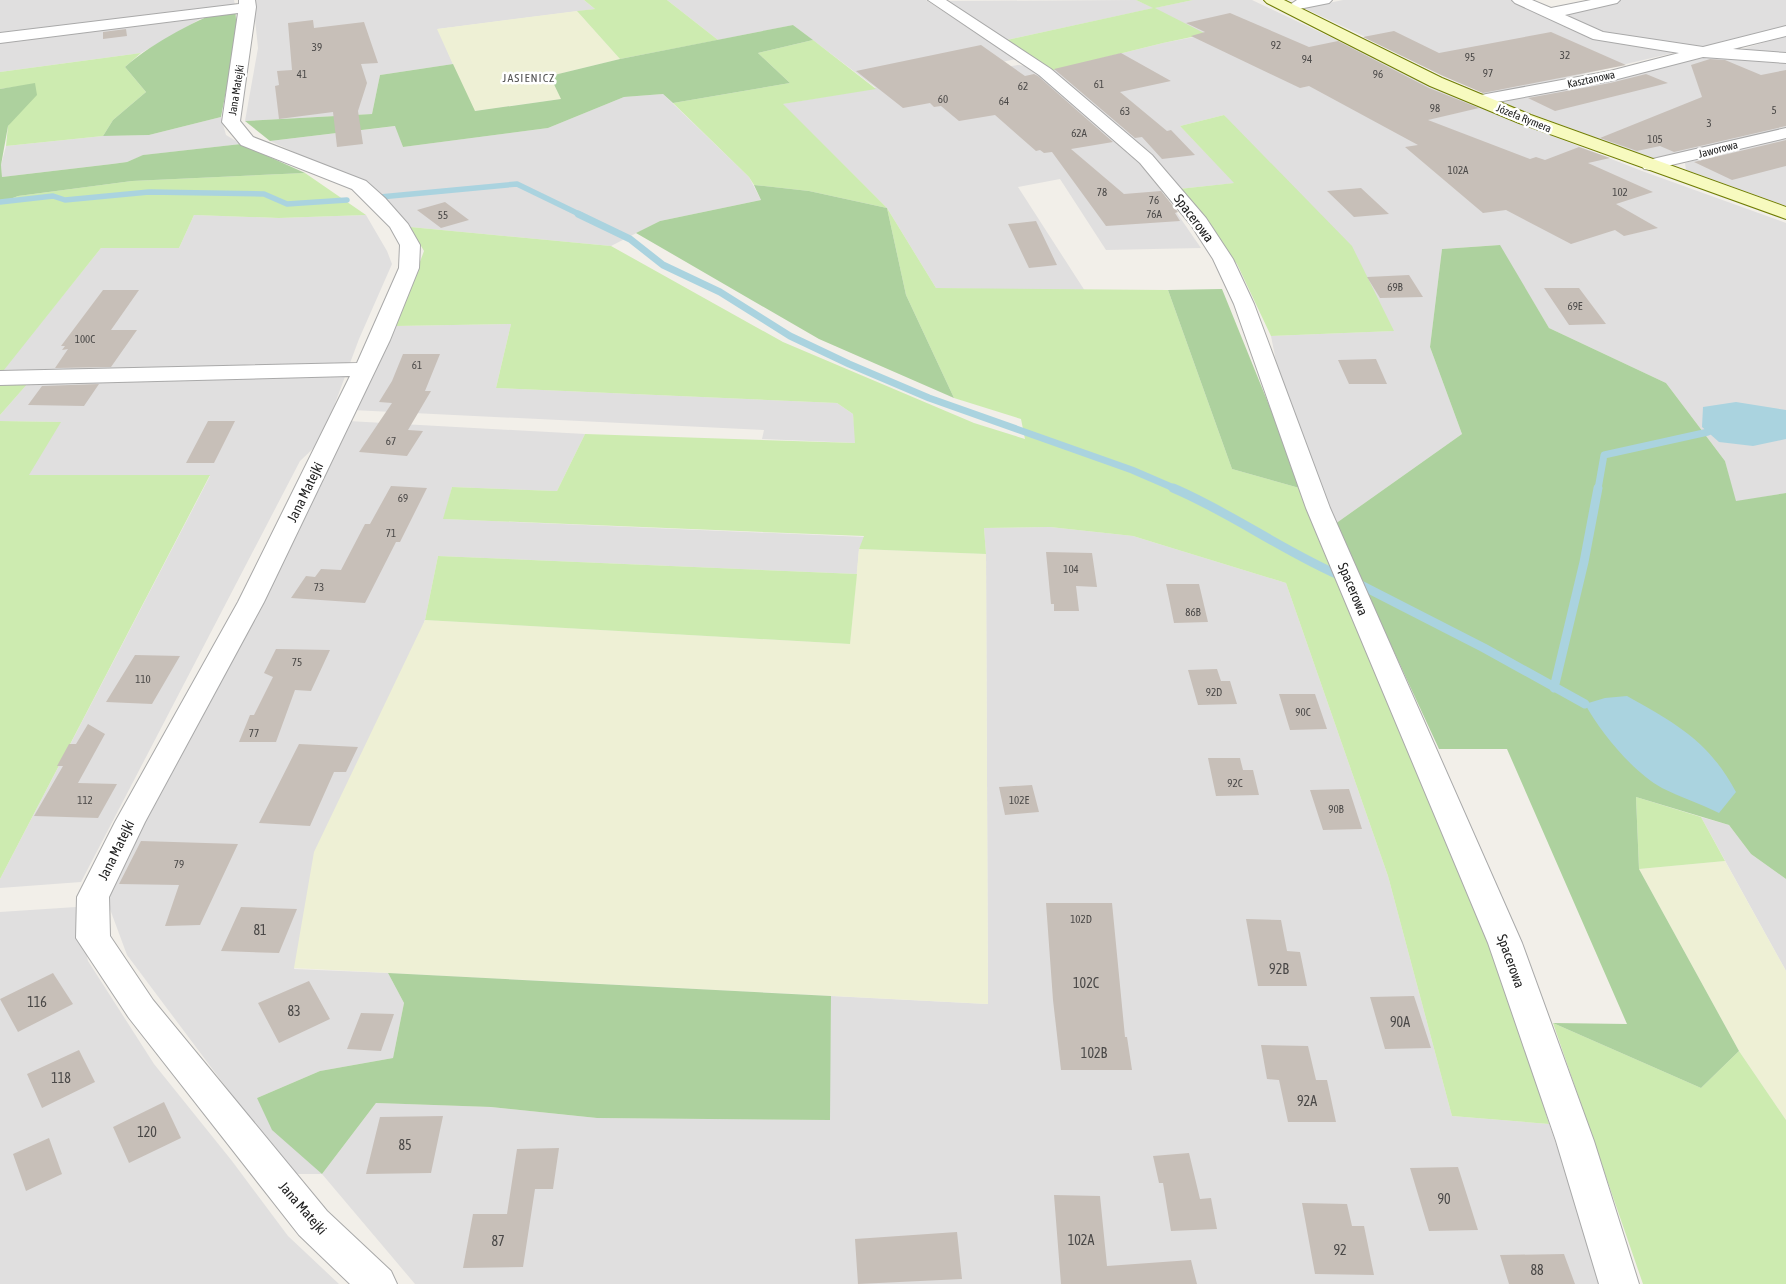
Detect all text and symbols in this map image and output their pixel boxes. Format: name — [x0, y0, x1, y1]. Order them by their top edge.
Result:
house number: 92 — [1271, 39, 1281, 51]
house number: 39 — [312, 41, 322, 53]
house number: 32 — [1560, 49, 1570, 61]
house number: 95 — [1465, 51, 1475, 63]
house number: 94 — [1302, 53, 1312, 65]
street label: Jana Matejki — [226, 64, 246, 116]
house number: 97 — [1483, 67, 1493, 79]
house number: 41 — [297, 68, 307, 80]
house number: 96 — [1373, 68, 1383, 80]
street label: Kasztanowa — [1566, 68, 1616, 90]
district label: JASIENICZ — [503, 71, 555, 85]
house number: 61 — [1094, 78, 1104, 90]
house number: 62 — [1018, 80, 1028, 92]
house number: 60 — [938, 93, 948, 105]
house number: 64 — [999, 95, 1009, 107]
house number: 98 — [1430, 102, 1440, 114]
street label: Józefa Rymera — [1495, 102, 1553, 134]
house number: 5 — [1771, 104, 1777, 116]
house number: 63 — [1120, 105, 1130, 117]
house number: 3 — [1706, 117, 1712, 129]
house number: 62A — [1071, 127, 1087, 139]
house number: 105 — [1647, 133, 1663, 145]
street label: Jaworowa — [1697, 138, 1739, 160]
house number: 102A — [1448, 164, 1469, 176]
house number: 78 — [1097, 186, 1107, 198]
house number: 102 — [1612, 186, 1628, 198]
street label: Spacerowa — [1171, 191, 1217, 245]
house number: 76 — [1149, 194, 1159, 206]
house number: 76A — [1146, 208, 1162, 220]
house number: 55 — [438, 209, 448, 221]
house number: 69B — [1387, 281, 1404, 293]
house number: 69E — [1567, 300, 1583, 312]
house number: 100C — [75, 333, 95, 345]
house number: 61 — [412, 359, 422, 371]
house number: 67 — [386, 435, 396, 447]
street label: Jana Matejki — [284, 459, 326, 525]
house number: 69 — [398, 492, 408, 504]
house number: 71 — [386, 527, 396, 539]
street label: Spacerowa — [1335, 560, 1371, 618]
house number: 104 — [1063, 563, 1079, 575]
house number: 73 — [314, 581, 324, 593]
house number: 86B — [1185, 606, 1202, 618]
house number: 75 — [292, 656, 302, 668]
house number: 110 — [135, 673, 151, 685]
house number: 92D — [1206, 686, 1222, 698]
house number: 90C — [1295, 706, 1311, 718]
house number: 77 — [249, 727, 259, 739]
house number: 92C — [1227, 777, 1243, 789]
house number: 112 — [77, 794, 93, 806]
house number: 102E — [1009, 794, 1029, 806]
house number: 90B — [1328, 803, 1345, 815]
street label: Jana Matejki — [95, 817, 137, 883]
house number: 79 — [174, 858, 184, 870]
house number: 102D — [1070, 913, 1092, 925]
house number: 81 — [253, 922, 267, 938]
street label: Spacerowa — [1494, 932, 1528, 990]
house number: 92B — [1269, 961, 1289, 977]
house number: 102C — [1073, 975, 1100, 991]
house number: 116 — [27, 994, 47, 1010]
house number: 83 — [287, 1003, 301, 1019]
house number: 90A — [1390, 1014, 1410, 1030]
house number: 102B — [1081, 1045, 1108, 1061]
house number: 118 — [51, 1070, 71, 1086]
house number: 92A — [1297, 1093, 1317, 1109]
house number: 120 — [137, 1124, 157, 1140]
house number: 85 — [398, 1137, 412, 1153]
street label: Jana Matejki — [276, 1178, 330, 1238]
house number: 90 — [1437, 1191, 1451, 1207]
house number: 102A — [1068, 1232, 1094, 1248]
house number: 87 — [491, 1233, 505, 1249]
house number: 92 — [1333, 1242, 1347, 1258]
house number: 88 — [1530, 1262, 1544, 1278]

